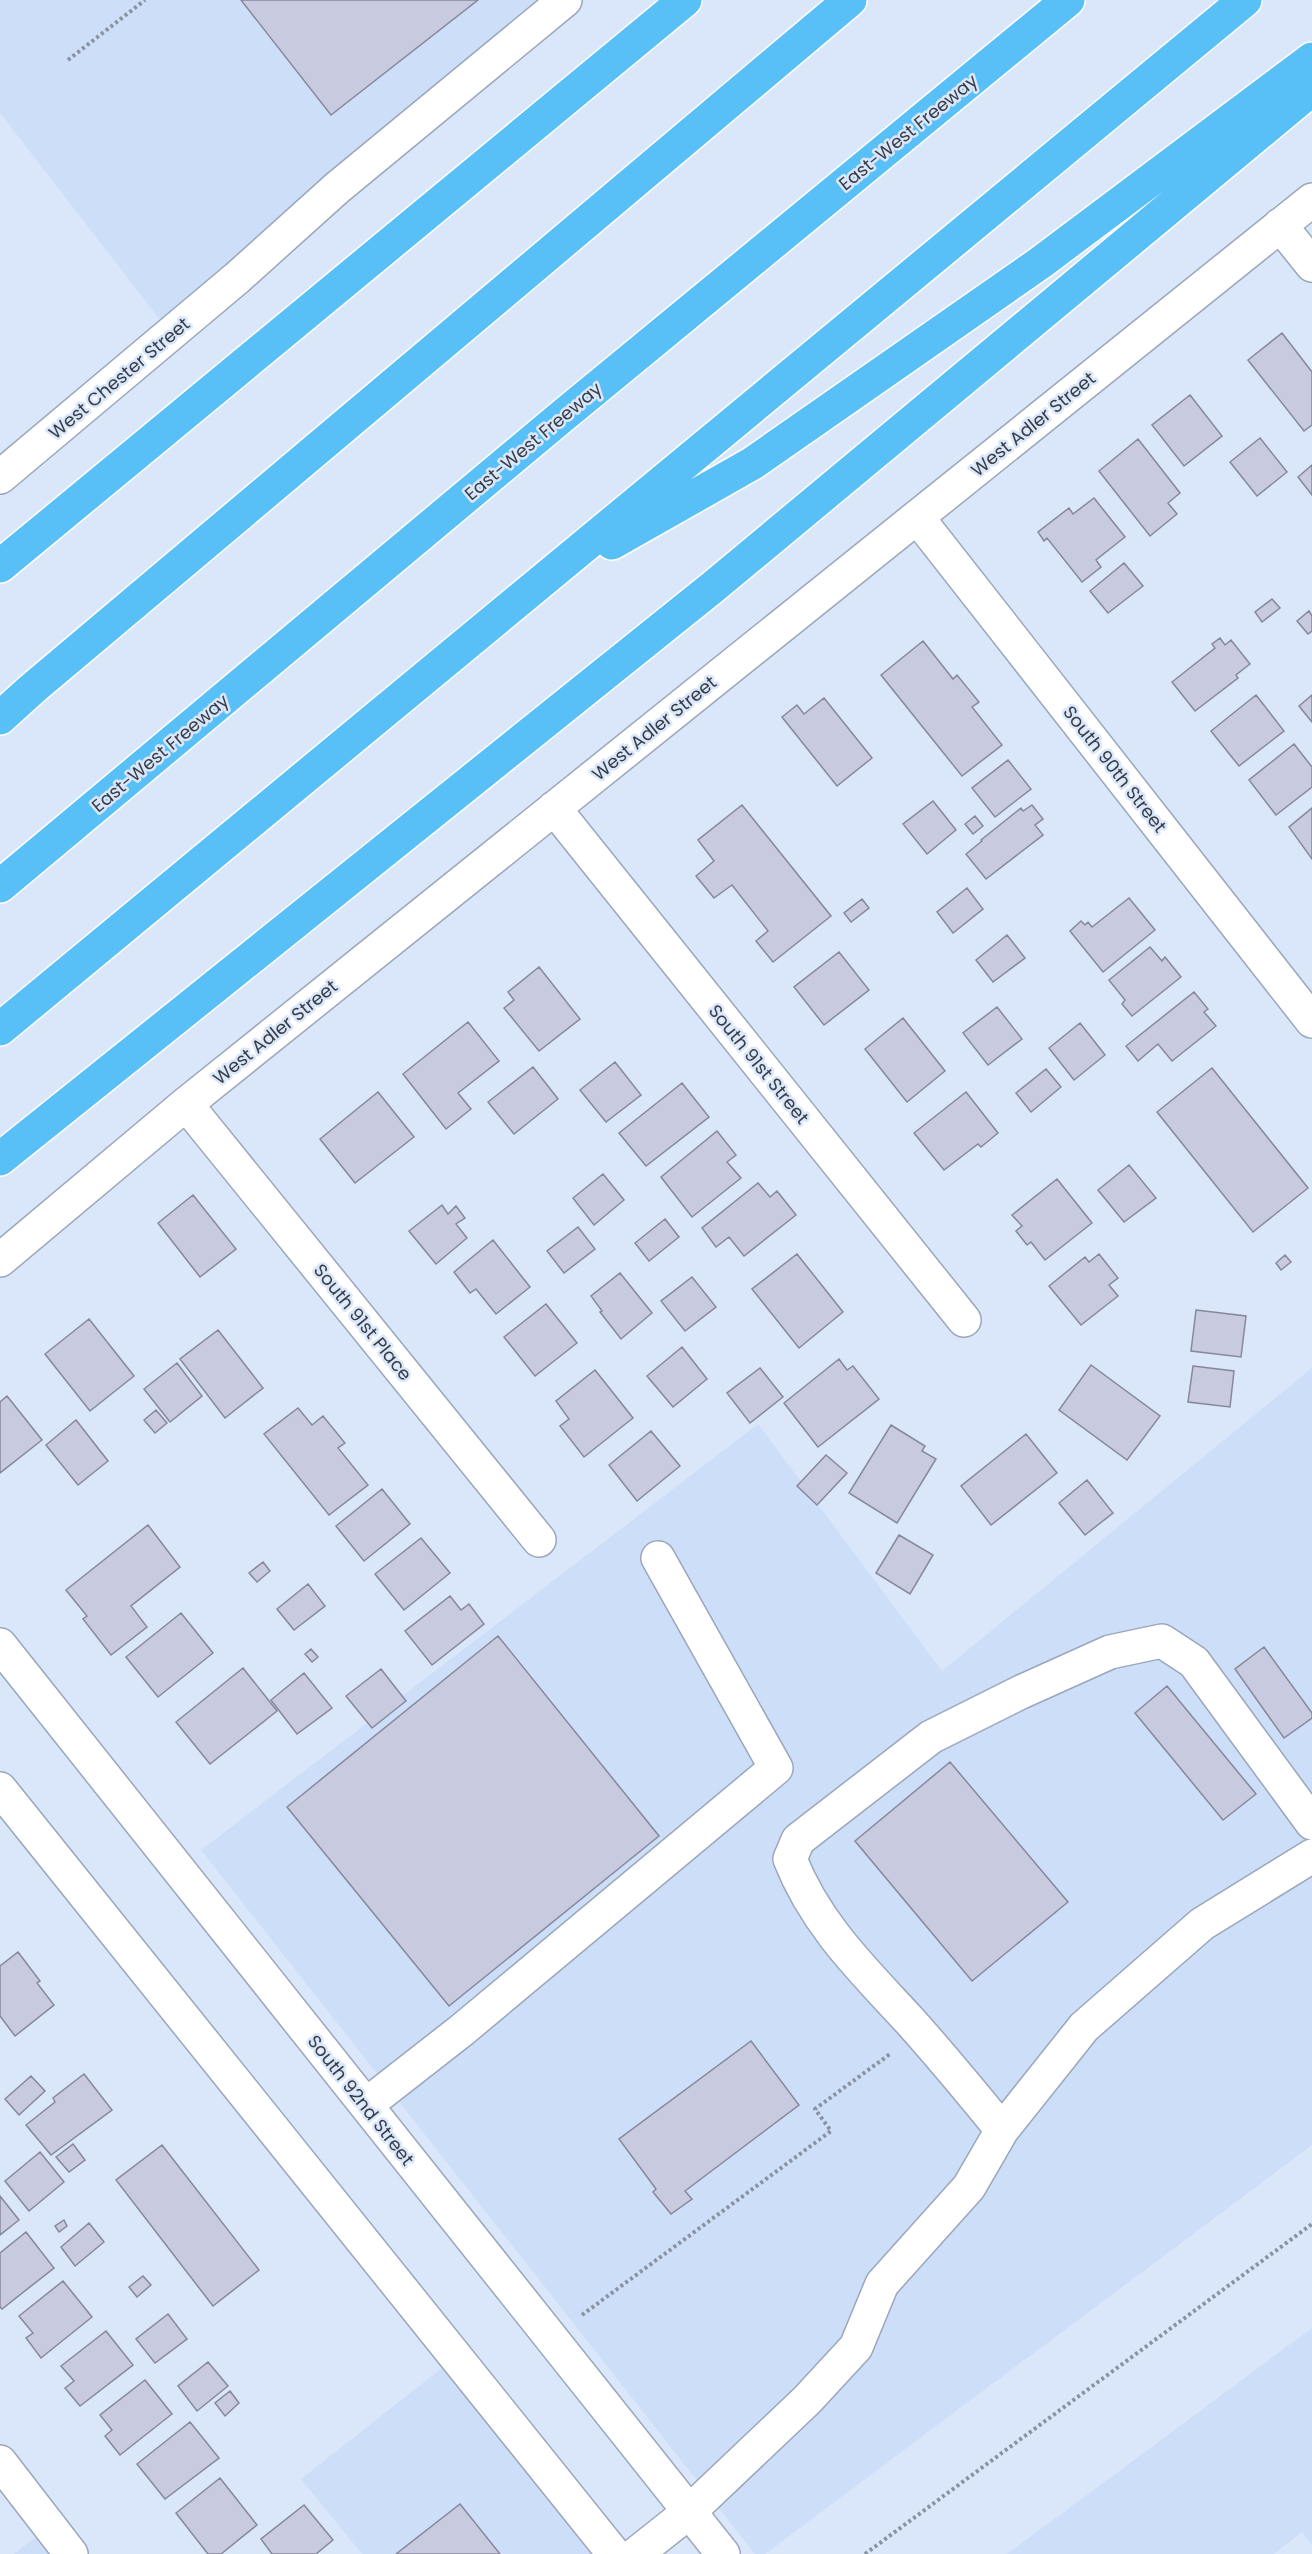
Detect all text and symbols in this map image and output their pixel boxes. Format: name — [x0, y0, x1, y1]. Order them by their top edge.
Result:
street label: East-West Freeway — [833, 68, 983, 196]
street label: West Chester Street — [43, 311, 195, 445]
street label: West Adler Street — [965, 366, 1101, 482]
street label: East-West Freeway — [459, 376, 607, 506]
street label: West Adler Street — [586, 670, 722, 786]
street label: East-West Freeway — [86, 688, 234, 818]
street label: South 90th Street — [1058, 700, 1172, 838]
street label: West Adler Street — [207, 974, 343, 1090]
street label: South 91st Street — [703, 999, 815, 1129]
street label: South 91st Place — [308, 1258, 418, 1386]
street label: South 92nd Street — [302, 2030, 420, 2170]

